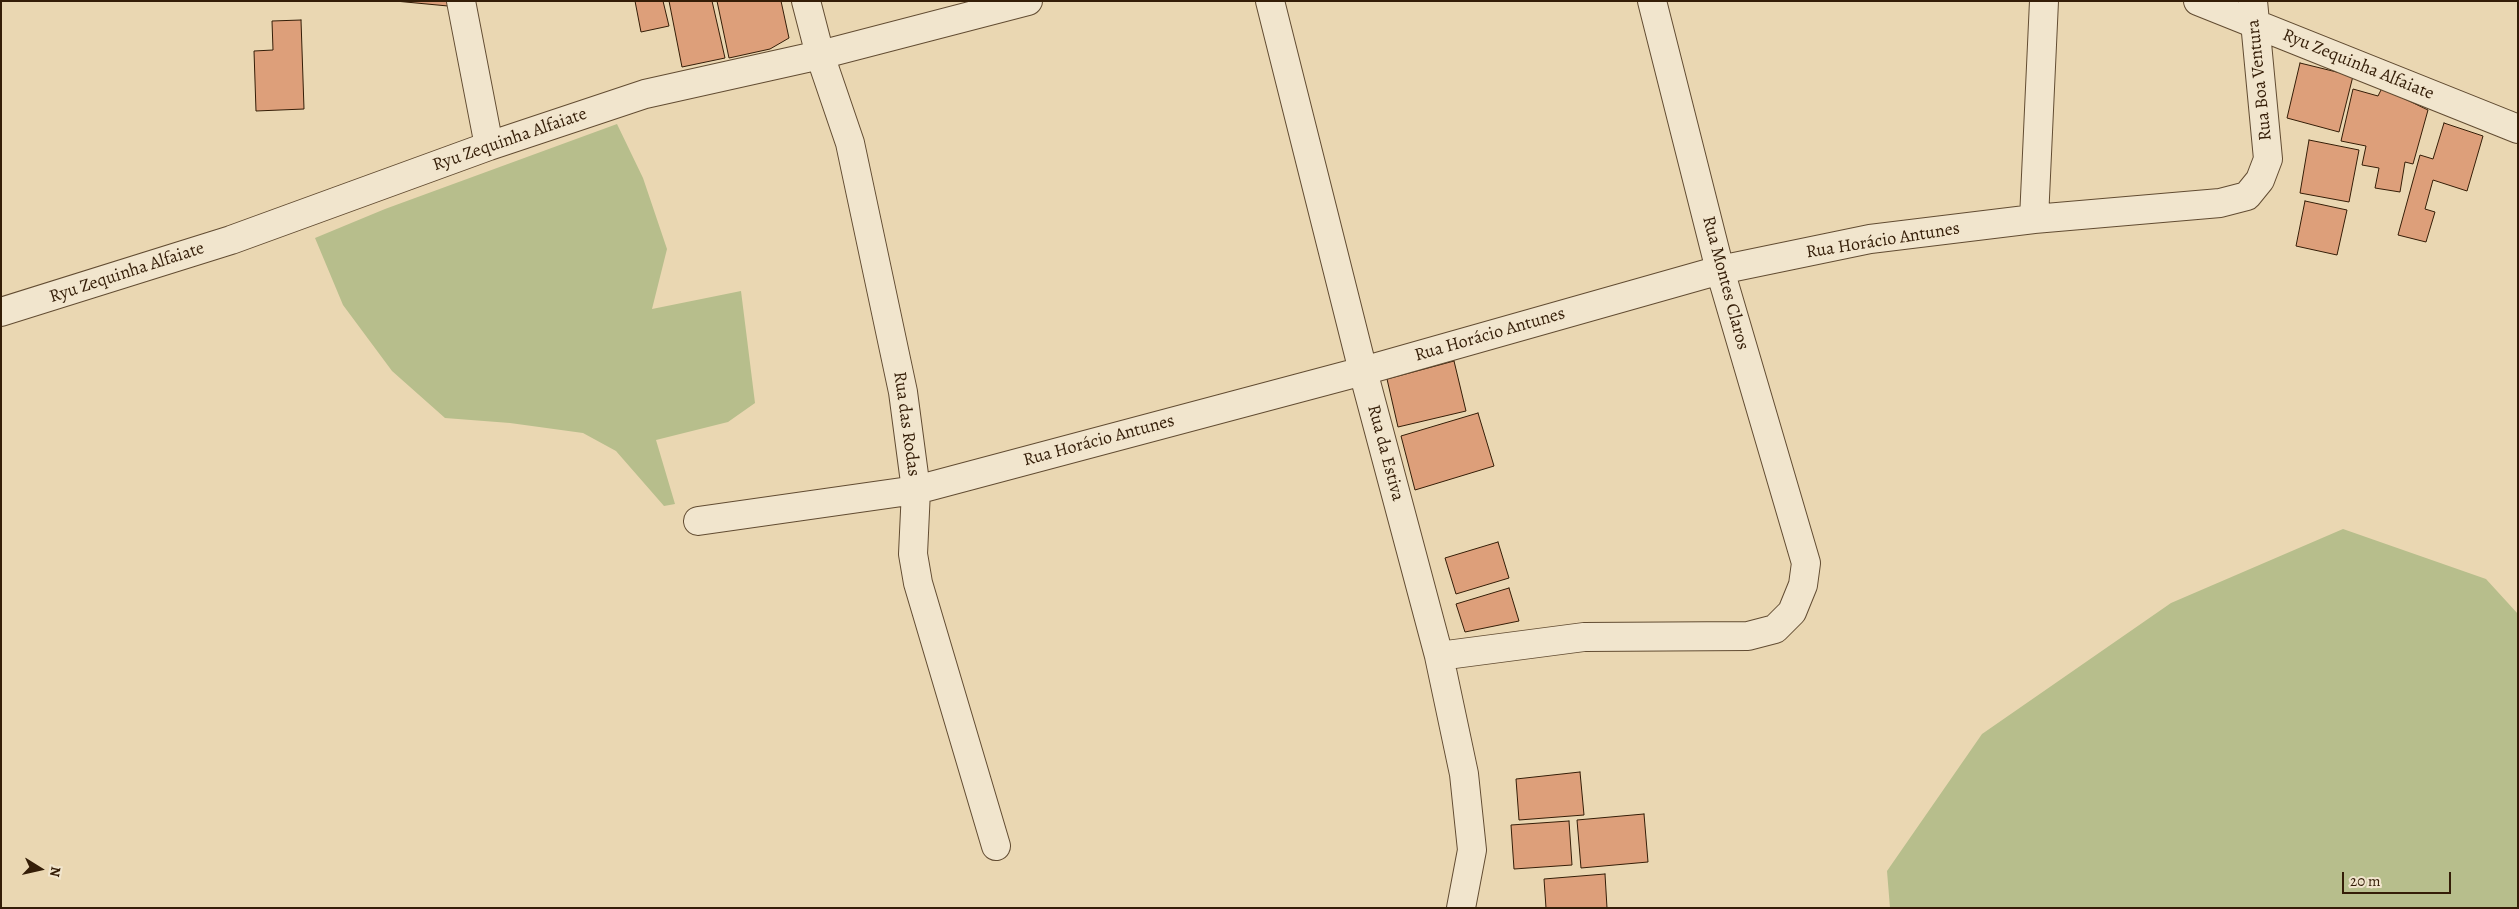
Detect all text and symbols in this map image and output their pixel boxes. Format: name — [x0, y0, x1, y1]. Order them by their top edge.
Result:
street label: Rua Boa Ventura — [2243, 18, 2277, 142]
street label: Ryu Zequinha Alfaiate — [2279, 25, 2437, 105]
street label: Ryu Zequinha Alfaiate — [430, 103, 590, 177]
street label: Rua Montes Claros — [1697, 214, 1753, 352]
street label: Rua Horácio Antunes — [1805, 218, 1961, 264]
street label: Ryu Zequinha Alfaiate — [47, 238, 207, 308]
street label: Rua Horácio Antunes — [1412, 303, 1568, 367]
street label: Rua das Rodas — [888, 370, 924, 478]
street label: Rua da Estiva — [1362, 403, 1408, 503]
street label: Rua Horácio Antunes — [1021, 410, 1177, 472]
north arrow — [15, 844, 65, 894]
scale bar — [2344, 862, 2453, 894]
text: N — [45, 865, 66, 878]
text: 20 m — [2350, 871, 2381, 891]

